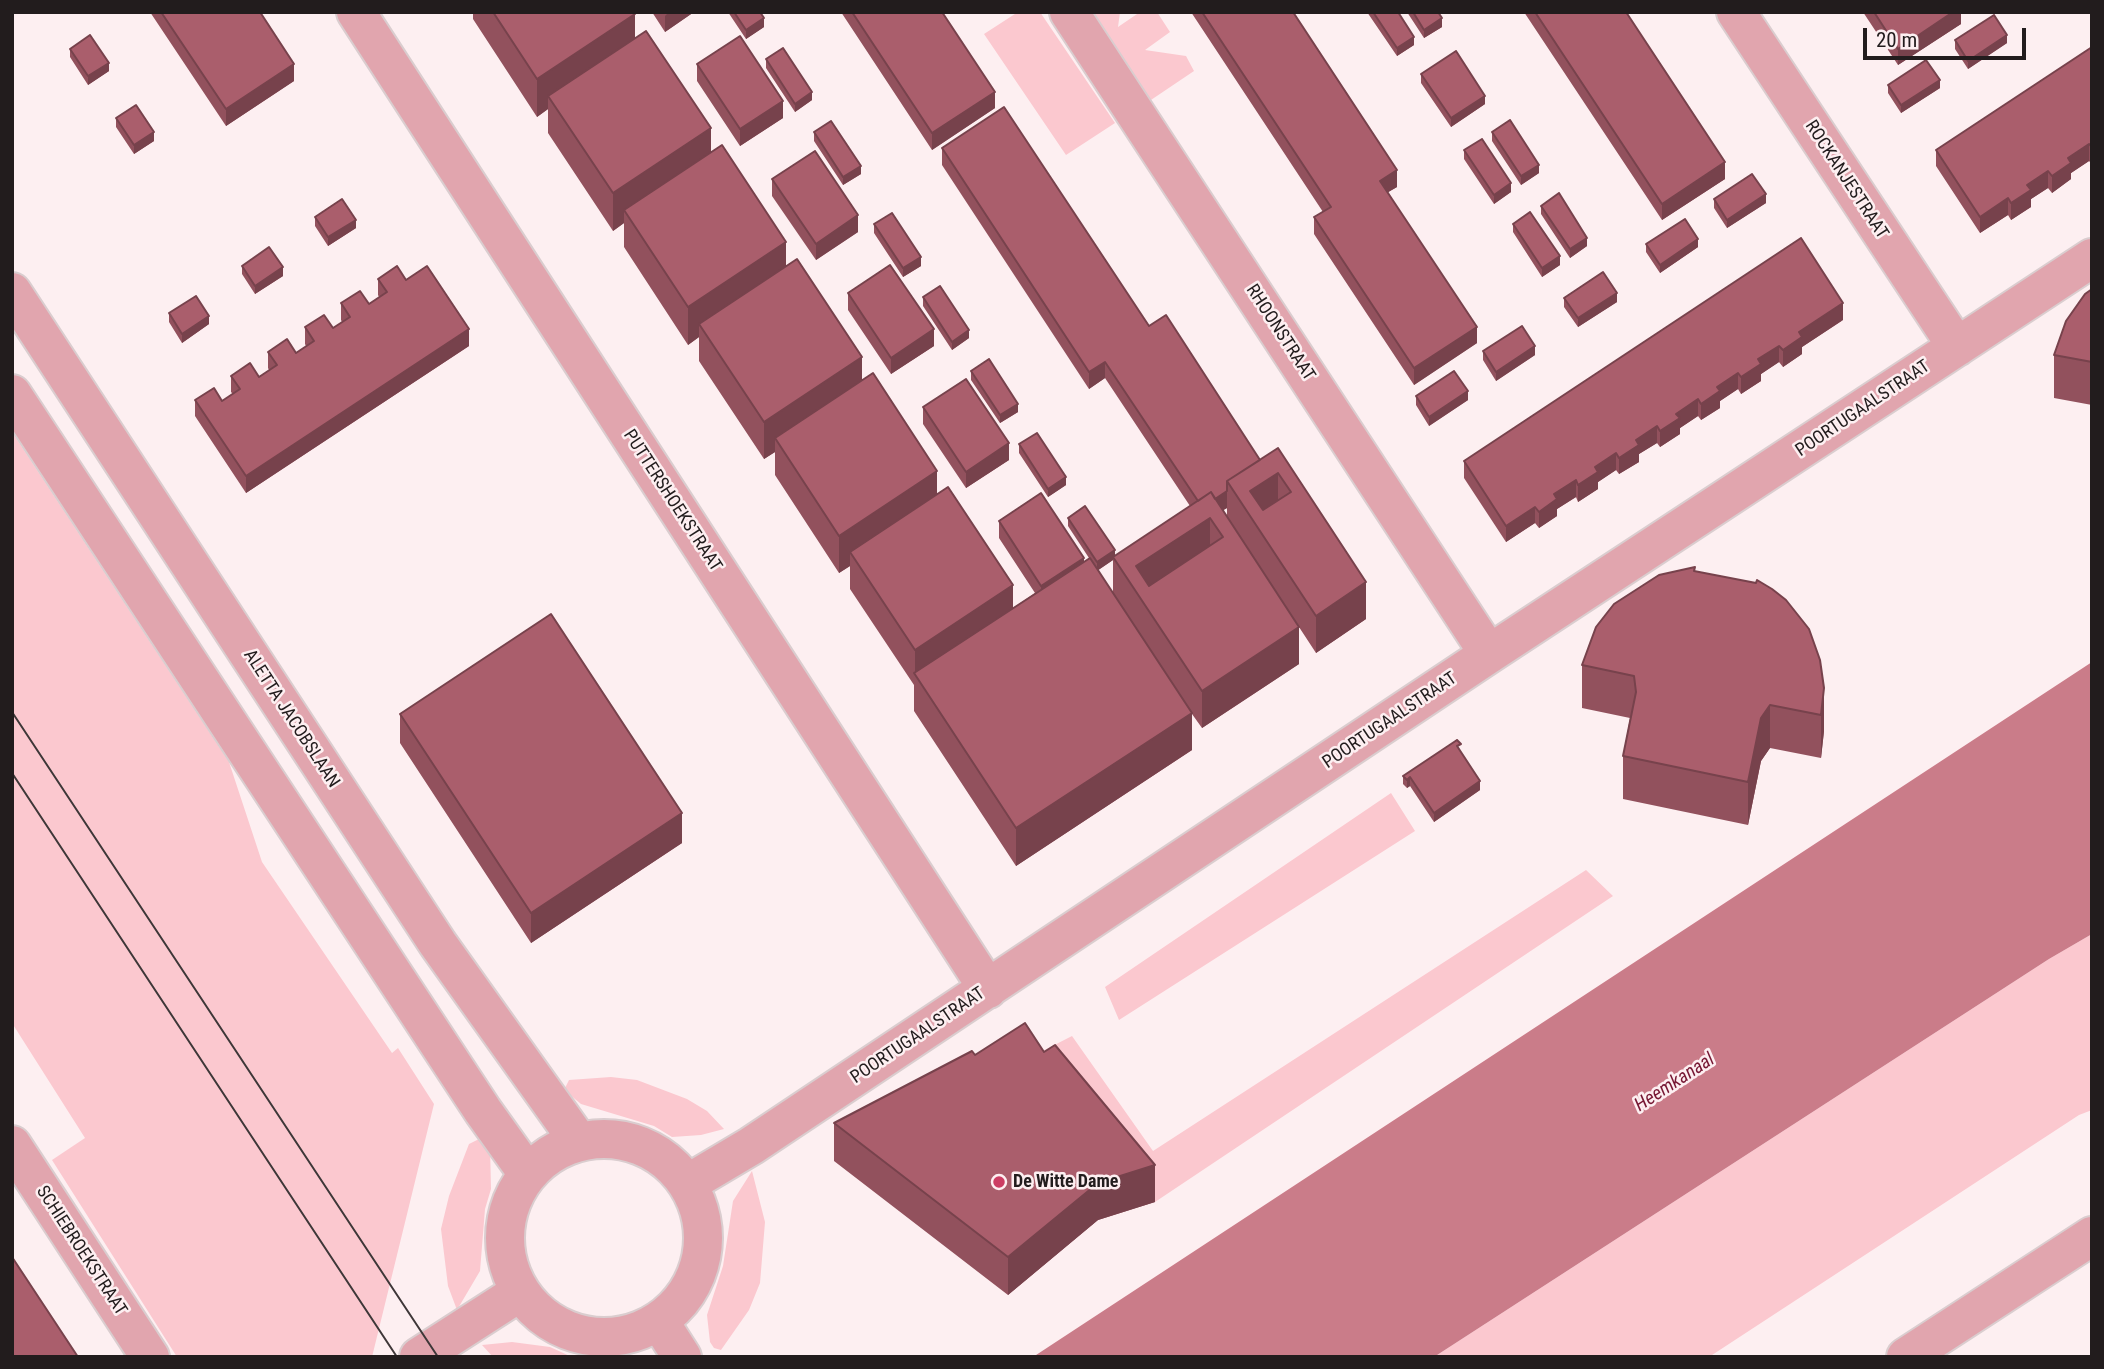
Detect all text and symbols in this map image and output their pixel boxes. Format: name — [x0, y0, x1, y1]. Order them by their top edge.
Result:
scale bar — [1866, 14, 2029, 58]
text: 20 m — [1876, 28, 1917, 52]
street label: ROCKANJESTRAAT — [1800, 117, 1892, 243]
street label: RHOONSTRAAT — [1241, 281, 1319, 385]
street label: POORTUGAALSTRAAT — [1792, 356, 1934, 462]
street label: PUTTERSHOEKSTRAAT — [618, 426, 726, 576]
street label: ALETTA JACOBSLAAN — [238, 646, 344, 792]
street label: POORTUGAALSTRAAT — [1319, 668, 1461, 774]
street label: POORTUGAALSTRAAT — [847, 983, 989, 1089]
water label: Heemkanaal — [1631, 1049, 1719, 1117]
place label: De Witte Dame — [1013, 1171, 1118, 1193]
marker: De Witte Dame — [991, 1174, 1007, 1190]
street label: SCHIEBROEKSTRAAT — [31, 1182, 131, 1320]

